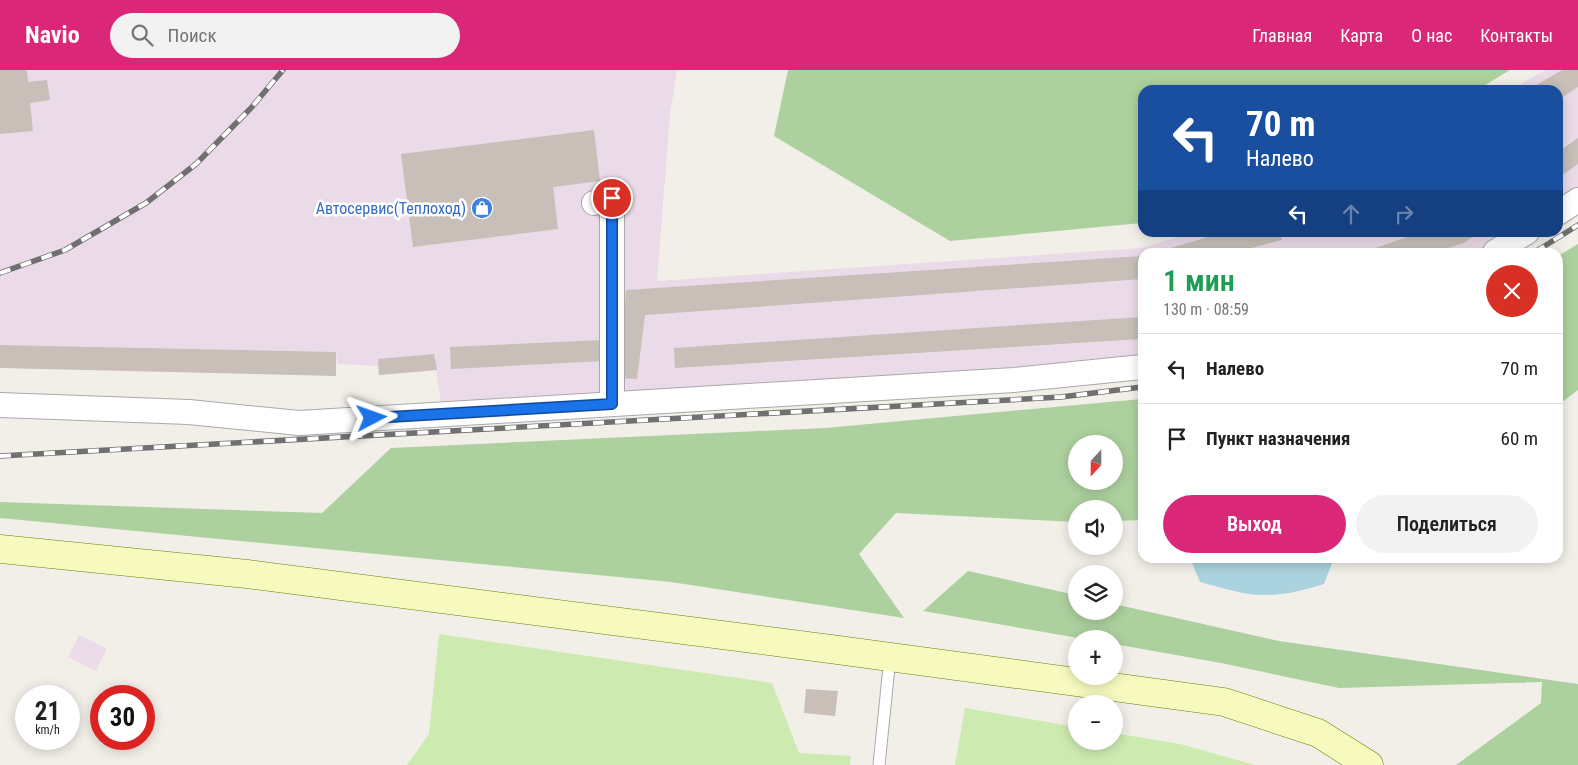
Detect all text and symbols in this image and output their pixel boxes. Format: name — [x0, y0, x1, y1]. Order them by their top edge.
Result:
search box — [110, 13, 460, 58]
text: Navio — [25, 21, 80, 49]
icon: search — [128, 21, 156, 49]
text: Поиск — [168, 24, 217, 47]
text: Главная — [1252, 25, 1312, 46]
text: Карта — [1340, 25, 1383, 46]
text: О нас — [1411, 25, 1452, 46]
text: Контакты — [1480, 25, 1553, 46]
text: 70 m — [1246, 104, 1315, 145]
icon: left — [1163, 105, 1228, 170]
text: Налево — [1246, 146, 1314, 171]
pin — [591, 177, 633, 219]
icon: arrive — [598, 184, 626, 212]
shop icon: Автосервис(Теплоход) — [470, 196, 494, 220]
place label: Автосервис(Теплоход) — [316, 199, 466, 218]
icon: left — [1284, 200, 1312, 228]
icon: ahead — [1337, 200, 1365, 228]
icon: right — [1390, 200, 1418, 228]
text: 1 мин — [1163, 263, 1235, 298]
button: close — [1486, 265, 1538, 317]
text: 130 m · 08:59 — [1163, 300, 1249, 319]
icon: left — [1163, 355, 1191, 383]
text: Налево — [1206, 357, 1264, 380]
text: 70 m — [1501, 357, 1538, 380]
position arrow — [345, 391, 397, 443]
icon: arrive — [1163, 425, 1191, 453]
text: Пункт назначения — [1206, 427, 1350, 450]
text: 60 m — [1501, 427, 1538, 450]
north arrow — [1068, 435, 1122, 490]
map controls — [1068, 435, 1123, 750]
button: Выход — [1163, 495, 1346, 553]
button: Поделиться — [1356, 495, 1538, 553]
button: sound — [1068, 500, 1123, 555]
button: layers — [1068, 565, 1123, 620]
button: + — [1068, 630, 1123, 685]
speed limit sign: 30 — [90, 685, 155, 750]
button: − — [1068, 695, 1123, 750]
text: 21 — [35, 697, 60, 726]
text: km/h — [35, 723, 60, 737]

